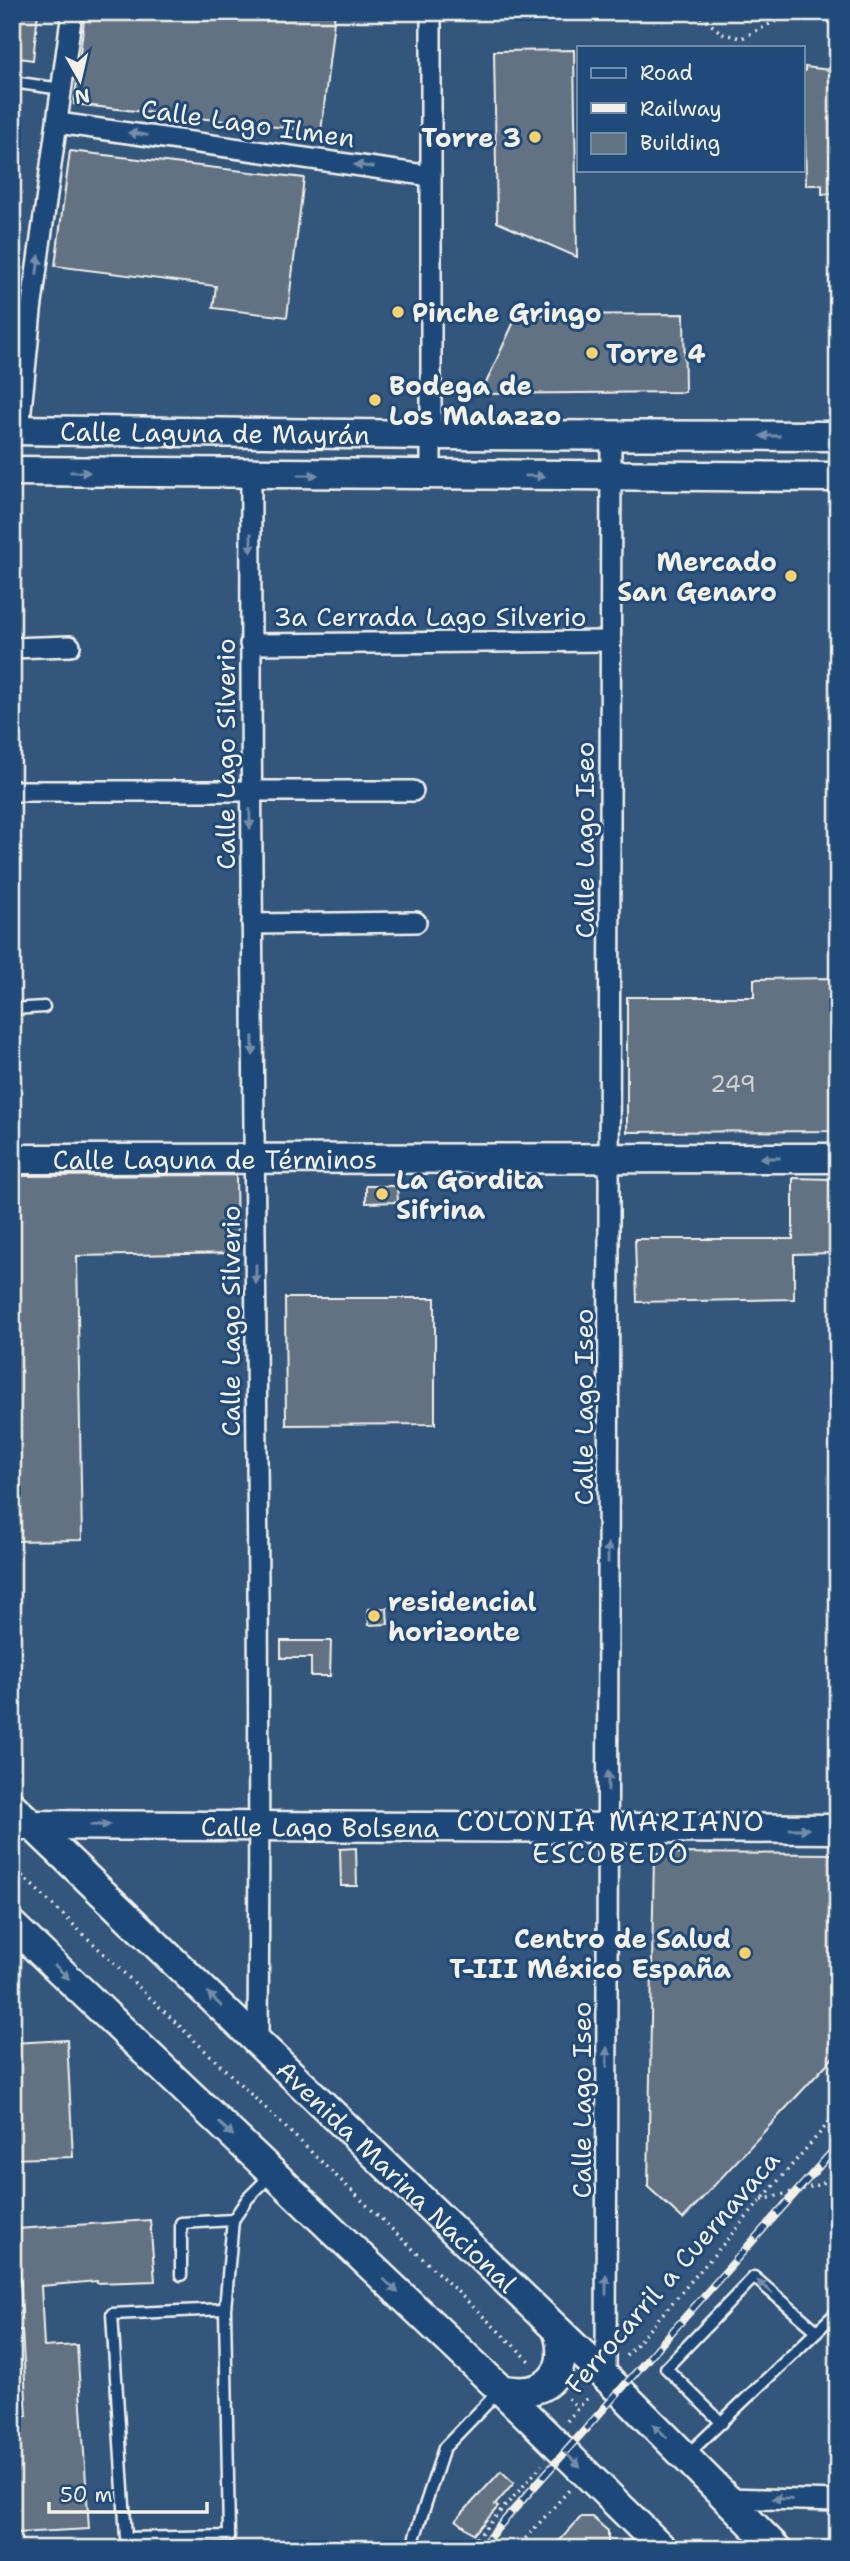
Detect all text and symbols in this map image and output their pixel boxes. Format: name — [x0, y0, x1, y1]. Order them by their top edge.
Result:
north arrow — [46, 46, 116, 116]
legend — [577, 46, 804, 172]
text: Road — [640, 59, 693, 87]
text: N — [73, 83, 91, 110]
street label: Calle Lago Ilmen — [139, 91, 357, 155]
text: Railway — [640, 95, 722, 123]
place label: Torre 3 — [421, 120, 521, 155]
one-way arrow — [127, 128, 149, 139]
marker: Torre 3 — [527, 129, 543, 145]
text: Building — [640, 129, 720, 157]
one-way arrow — [353, 160, 375, 171]
one-way arrow — [33, 254, 44, 276]
place label: Pinche Gringo — [412, 295, 602, 330]
marker: Pinche Gringo — [390, 304, 406, 320]
place label: Torre 4 — [606, 336, 706, 371]
marker: Torre 4 — [584, 345, 600, 361]
place label: Bodega de Los Malazzo — [389, 368, 562, 433]
marker: Bodega de Los Malazzo — [367, 392, 383, 408]
street label: Calle Laguna de Mayrán — [60, 413, 370, 452]
one-way arrow — [758, 430, 780, 442]
one-way arrow — [70, 466, 92, 478]
one-way arrow — [297, 469, 319, 481]
one-way arrow — [525, 471, 547, 482]
one-way arrow — [245, 532, 257, 554]
place label: Mercado San Genaro — [617, 544, 777, 609]
marker: Mercado San Genaro — [783, 568, 799, 584]
street label: 3a Cerrada Lago Silverio — [274, 599, 586, 634]
street label: Calle Lago Silverio — [208, 638, 243, 870]
street label: Calle Lago Iseo — [567, 741, 602, 939]
one-way arrow — [244, 808, 256, 830]
one-way arrow — [247, 1036, 259, 1058]
house number: 249 — [710, 1069, 756, 1099]
street label: Calle Laguna de Términos — [53, 1141, 377, 1176]
one-way arrow — [758, 1152, 780, 1164]
place label: La Gordita Sifrina — [396, 1162, 544, 1227]
marker: La Gordita Sifrina — [374, 1186, 390, 1202]
street label: Calle Lago Silverio — [213, 1205, 248, 1437]
one-way arrow — [250, 1263, 262, 1285]
street label: Calle Lago Iseo — [566, 1308, 601, 1506]
one-way arrow — [603, 1542, 614, 1564]
place label: residencial horizonte — [388, 1584, 537, 1649]
marker: residencial horizonte — [366, 1608, 382, 1624]
one-way arrow — [602, 1769, 614, 1791]
district label: COLONIA MARIANO ESCOBEDO — [456, 1802, 766, 1872]
street label: Calle Lago Bolsena — [201, 1808, 439, 1845]
one-way arrow — [89, 1819, 111, 1831]
one-way arrow — [788, 1823, 810, 1835]
place label: Centro de Salud T-III México España — [449, 1921, 731, 1986]
marker: Centro de Salud T-III México España — [737, 1945, 753, 1961]
one-way arrow — [53, 1964, 70, 1981]
one-way arrow — [206, 1992, 224, 2008]
street label: Calle Lago Iseo — [564, 2001, 599, 2199]
one-way arrow — [601, 2046, 613, 2068]
street label: Avenida Marina Nacional — [269, 2052, 525, 2300]
one-way arrow — [217, 2121, 234, 2137]
street label: Ferrocarril a Cuernavaca — [557, 2143, 787, 2401]
one-way arrow — [600, 2273, 612, 2295]
one-way arrow — [383, 2278, 400, 2294]
one-way arrow — [756, 2279, 774, 2294]
one-way arrow — [652, 2423, 669, 2439]
one-way arrow — [564, 2452, 581, 2468]
scale bar — [49, 2470, 206, 2514]
text: 50 m — [60, 2481, 113, 2509]
one-way arrow — [770, 2494, 792, 2505]

